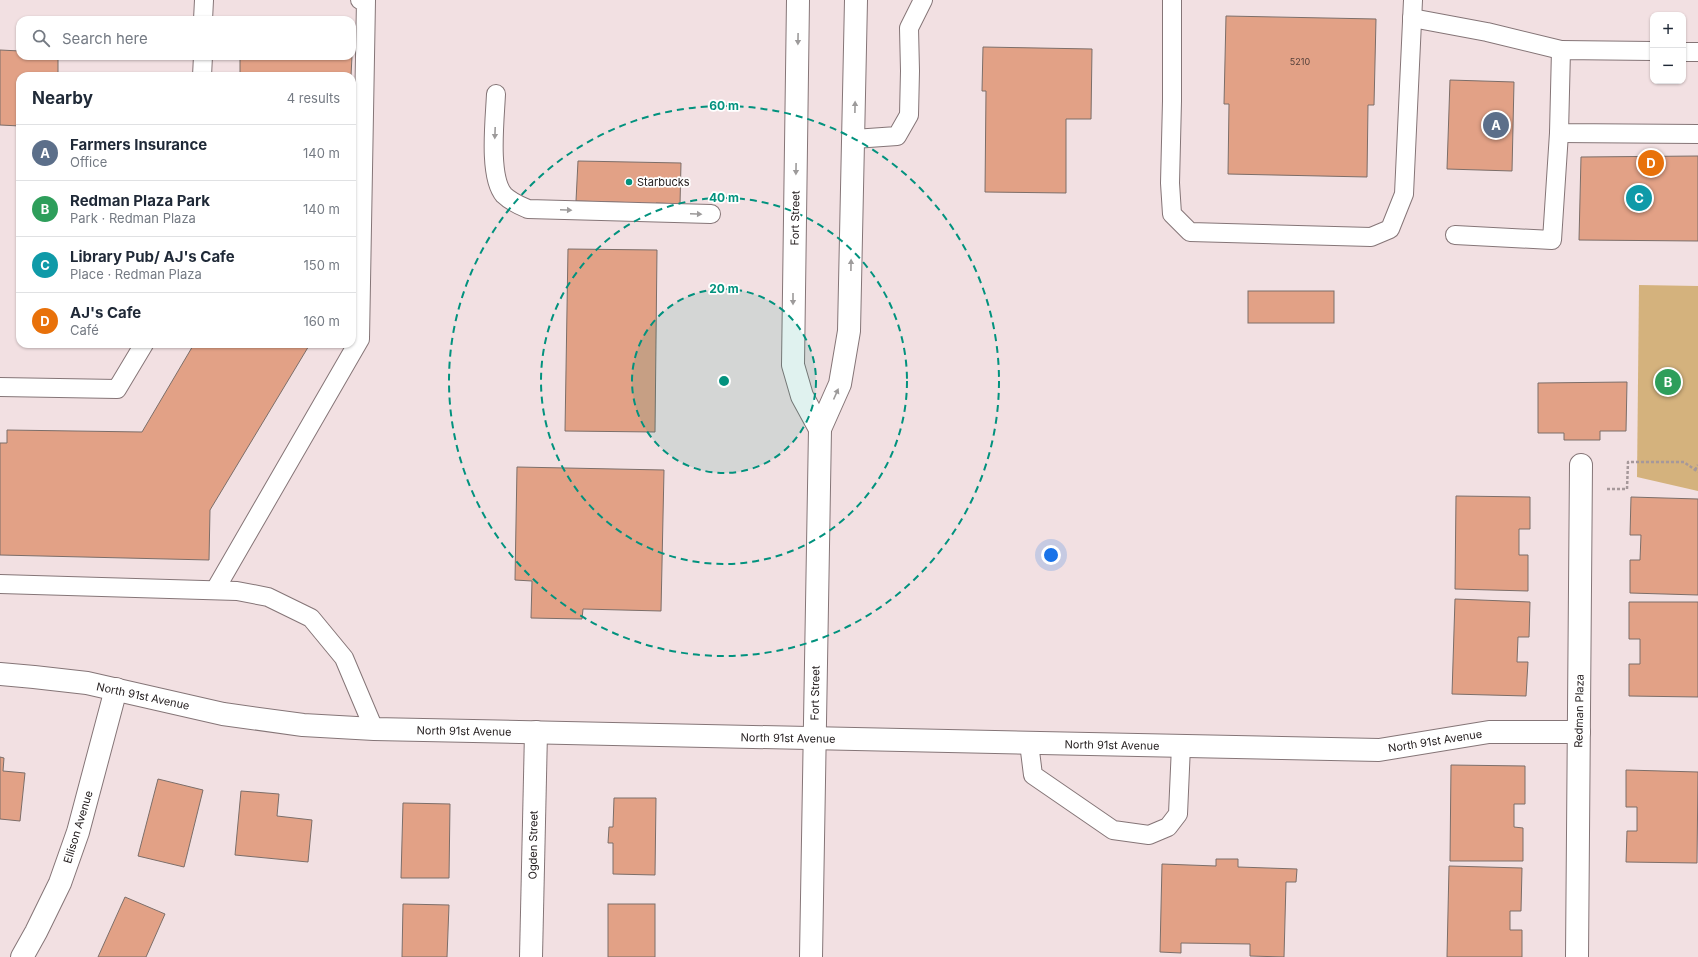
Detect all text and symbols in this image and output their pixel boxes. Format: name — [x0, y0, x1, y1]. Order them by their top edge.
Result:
map controls — [1650, 12, 1686, 84]
button: + — [1650, 12, 1686, 48]
search box — [16, 16, 356, 60]
icon: search — [30, 27, 52, 49]
text: Search here — [62, 29, 148, 48]
one-way arrow — [795, 33, 801, 46]
button: − — [1650, 48, 1686, 84]
house number: 5210 — [1290, 56, 1310, 67]
text: Nearby — [32, 88, 93, 108]
text: 4 results — [287, 90, 340, 106]
text: 60 m — [709, 98, 739, 113]
one-way arrow — [852, 100, 858, 113]
pin: A — [1483, 110, 1509, 140]
one-way arrow — [492, 127, 498, 140]
text: Farmers Insurance — [70, 135, 207, 154]
text: A — [40, 145, 50, 161]
text: 140 m — [303, 145, 340, 161]
pin: D — [1638, 148, 1664, 178]
text: Office — [70, 154, 107, 170]
one-way arrow — [793, 163, 799, 176]
place label: Starbucks — [637, 175, 690, 189]
marker: Starbucks — [624, 177, 634, 187]
pin: C — [1626, 183, 1652, 213]
text: 40 m — [709, 190, 739, 205]
street label: Fort Street — [788, 190, 802, 245]
text: Redman Plaza Park — [70, 191, 210, 210]
text: B — [41, 201, 49, 217]
text: 140 m — [303, 201, 340, 217]
one-way arrow — [560, 207, 573, 213]
text: Park · Redman Plaza — [70, 210, 196, 226]
one-way arrow — [690, 211, 703, 217]
text: Library Pub/ AJ's Cafe — [70, 247, 235, 266]
text: C — [40, 257, 50, 273]
text: 150 m — [304, 257, 340, 273]
one-way arrow — [848, 258, 854, 271]
text: Place · Redman Plaza — [70, 266, 202, 282]
text: 20 m — [709, 281, 739, 296]
one-way arrow — [790, 293, 796, 306]
text: AJ's Cafe — [70, 303, 141, 322]
text: D — [40, 313, 50, 329]
text: 160 m — [303, 313, 340, 329]
text: Café — [70, 322, 99, 338]
pin: B — [1655, 367, 1681, 397]
centre of rings — [717, 374, 731, 388]
one-way arrow — [833, 388, 839, 399]
your location — [1041, 545, 1061, 565]
street label: Fort Street — [808, 665, 822, 720]
street label: Redman Plaza — [1571, 674, 1587, 748]
street label: North 91st Avenue — [95, 679, 191, 713]
street label: North 91st Avenue — [416, 723, 512, 739]
street label: North 91st Avenue — [1387, 727, 1483, 755]
street label: North 91st Avenue — [740, 730, 836, 746]
street label: North 91st Avenue — [1064, 737, 1160, 753]
street label: Ellison Avenue — [60, 789, 96, 865]
street label: Ogden Street — [525, 810, 541, 880]

